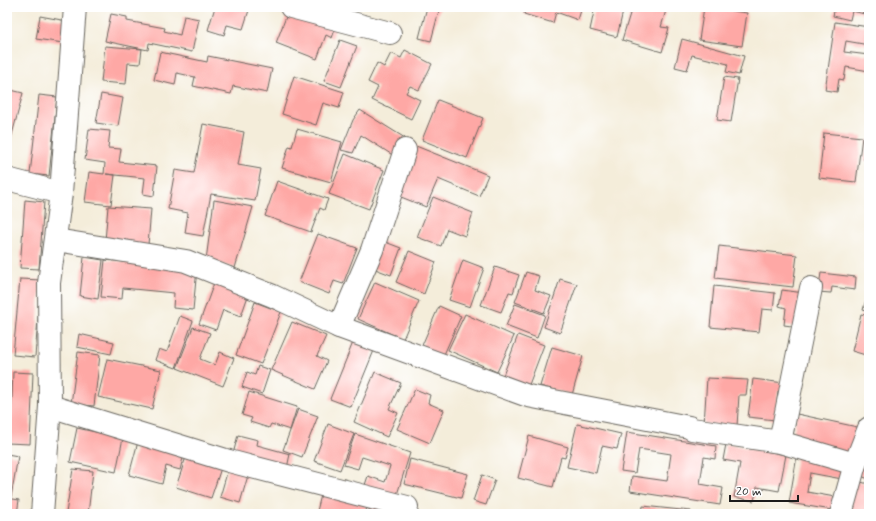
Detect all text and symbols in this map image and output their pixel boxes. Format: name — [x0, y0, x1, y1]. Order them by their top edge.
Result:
scale bar — [730, 477, 798, 503]
text: 20 m — [736, 484, 762, 500]

